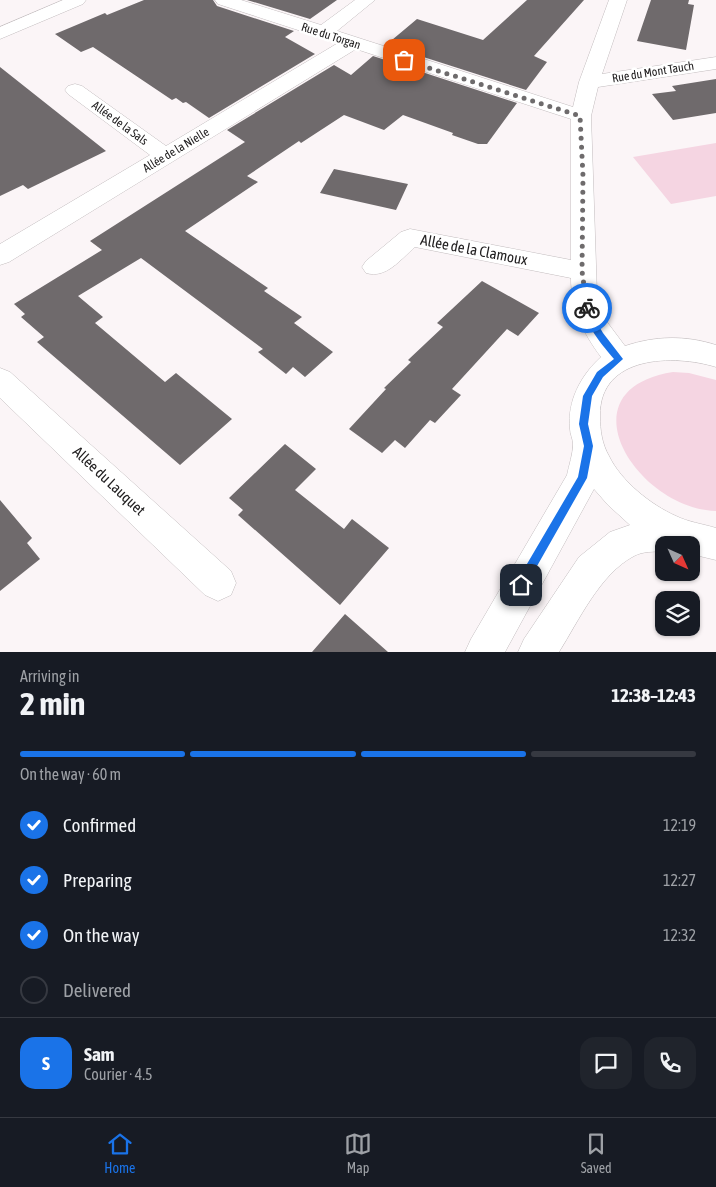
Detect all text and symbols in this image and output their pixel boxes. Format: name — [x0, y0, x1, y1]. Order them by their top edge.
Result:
street label: Rue du Torgan — [299, 20, 363, 52]
pin — [383, 39, 425, 81]
icon: bag — [390, 46, 418, 74]
street label: Rue du Mont Tauch — [611, 59, 695, 85]
street label: Allée de la Sals — [89, 98, 151, 148]
street label: Allée de la Nielle — [140, 125, 212, 175]
street label: Allée de la Clamoux — [419, 231, 529, 268]
courier — [562, 283, 612, 333]
icon: bike — [573, 294, 601, 322]
street label: Allée du Lauquet — [70, 443, 149, 518]
north arrow — [655, 536, 700, 581]
map controls — [655, 536, 700, 636]
pin — [500, 564, 542, 606]
icon: home — [507, 571, 535, 599]
button: layers — [655, 591, 700, 636]
text: Arriving in — [20, 667, 80, 685]
text: 12:38–12:43 — [611, 684, 696, 706]
text: 2 min — [20, 685, 85, 722]
text: On the way · 60 m — [20, 765, 121, 783]
icon: check — [20, 811, 48, 839]
text: Confirmed — [63, 814, 136, 836]
text: 12:19 — [663, 816, 696, 834]
icon: check — [20, 866, 48, 894]
text: Preparing — [63, 869, 132, 891]
text: 12:27 — [663, 871, 696, 889]
icon: check — [20, 921, 48, 949]
text: On the way — [63, 924, 140, 946]
text: 12:32 — [663, 926, 696, 944]
text: Delivered — [63, 979, 131, 1001]
button: chat — [580, 1037, 632, 1089]
button: phone — [644, 1037, 696, 1089]
text: Sam — [84, 1043, 115, 1065]
text: S — [42, 1052, 50, 1074]
text: Courier · 4.5 — [84, 1065, 153, 1083]
tab: Home — [104, 1130, 135, 1176]
tab: Map — [344, 1130, 372, 1176]
tab: Saved — [581, 1130, 612, 1176]

